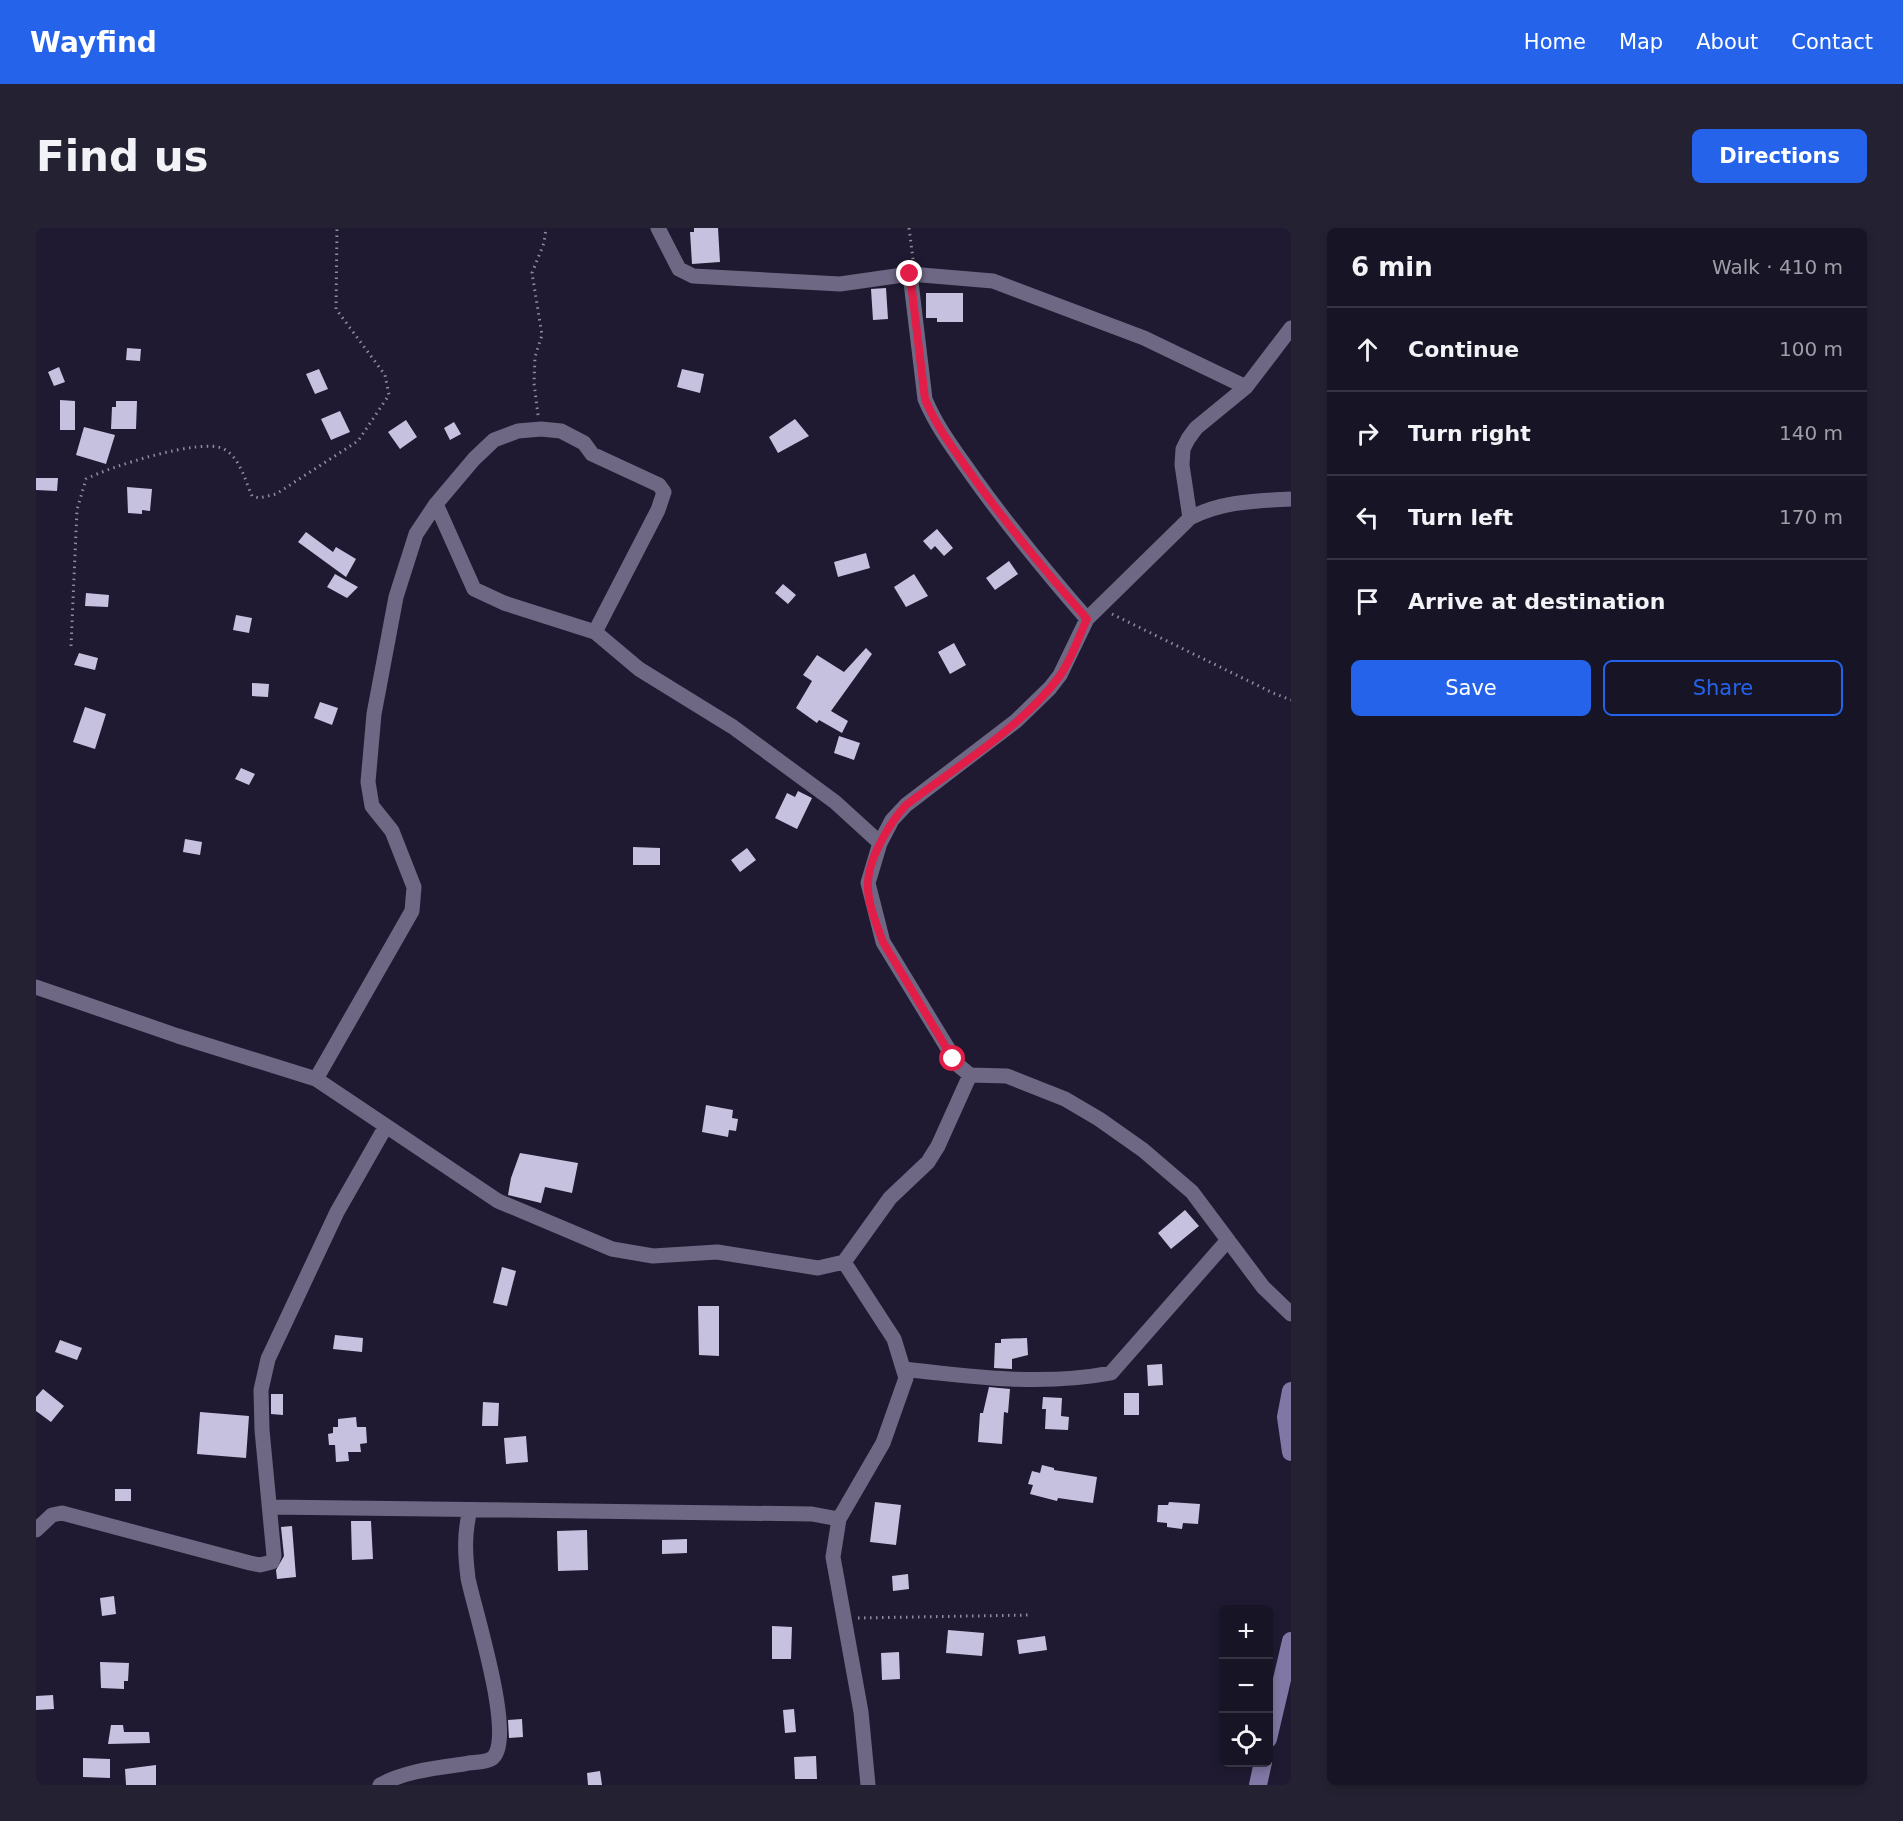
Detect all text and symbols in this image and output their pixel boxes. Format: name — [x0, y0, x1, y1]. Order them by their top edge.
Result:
text: Wayfind — [30, 26, 157, 59]
text: Home — [1524, 30, 1586, 54]
text: Map — [1619, 30, 1663, 54]
text: About — [1696, 30, 1758, 54]
text: Contact — [1791, 30, 1873, 54]
button: Directions — [1692, 129, 1867, 183]
text: Find us — [36, 132, 209, 181]
text: 6 min — [1351, 252, 1433, 282]
text: Walk · 410 m — [1712, 255, 1843, 279]
route end — [896, 260, 922, 286]
icon: ahead — [1351, 333, 1384, 366]
text: Continue — [1408, 337, 1519, 362]
text: 100 m — [1779, 337, 1843, 361]
icon: right — [1351, 417, 1384, 450]
text: Turn right — [1408, 421, 1531, 446]
text: 140 m — [1779, 421, 1843, 445]
icon: left — [1351, 501, 1384, 534]
text: Turn left — [1408, 505, 1513, 530]
text: 170 m — [1779, 505, 1843, 529]
icon: arrive — [1351, 585, 1384, 618]
text: Arrive at destination — [1408, 589, 1665, 614]
button: Save — [1351, 660, 1591, 716]
button: Share — [1603, 660, 1843, 716]
route start — [939, 1045, 965, 1071]
map controls — [1219, 1605, 1273, 1767]
button: + — [1219, 1605, 1273, 1659]
button: − — [1219, 1659, 1273, 1713]
button: locate — [1219, 1713, 1273, 1767]

